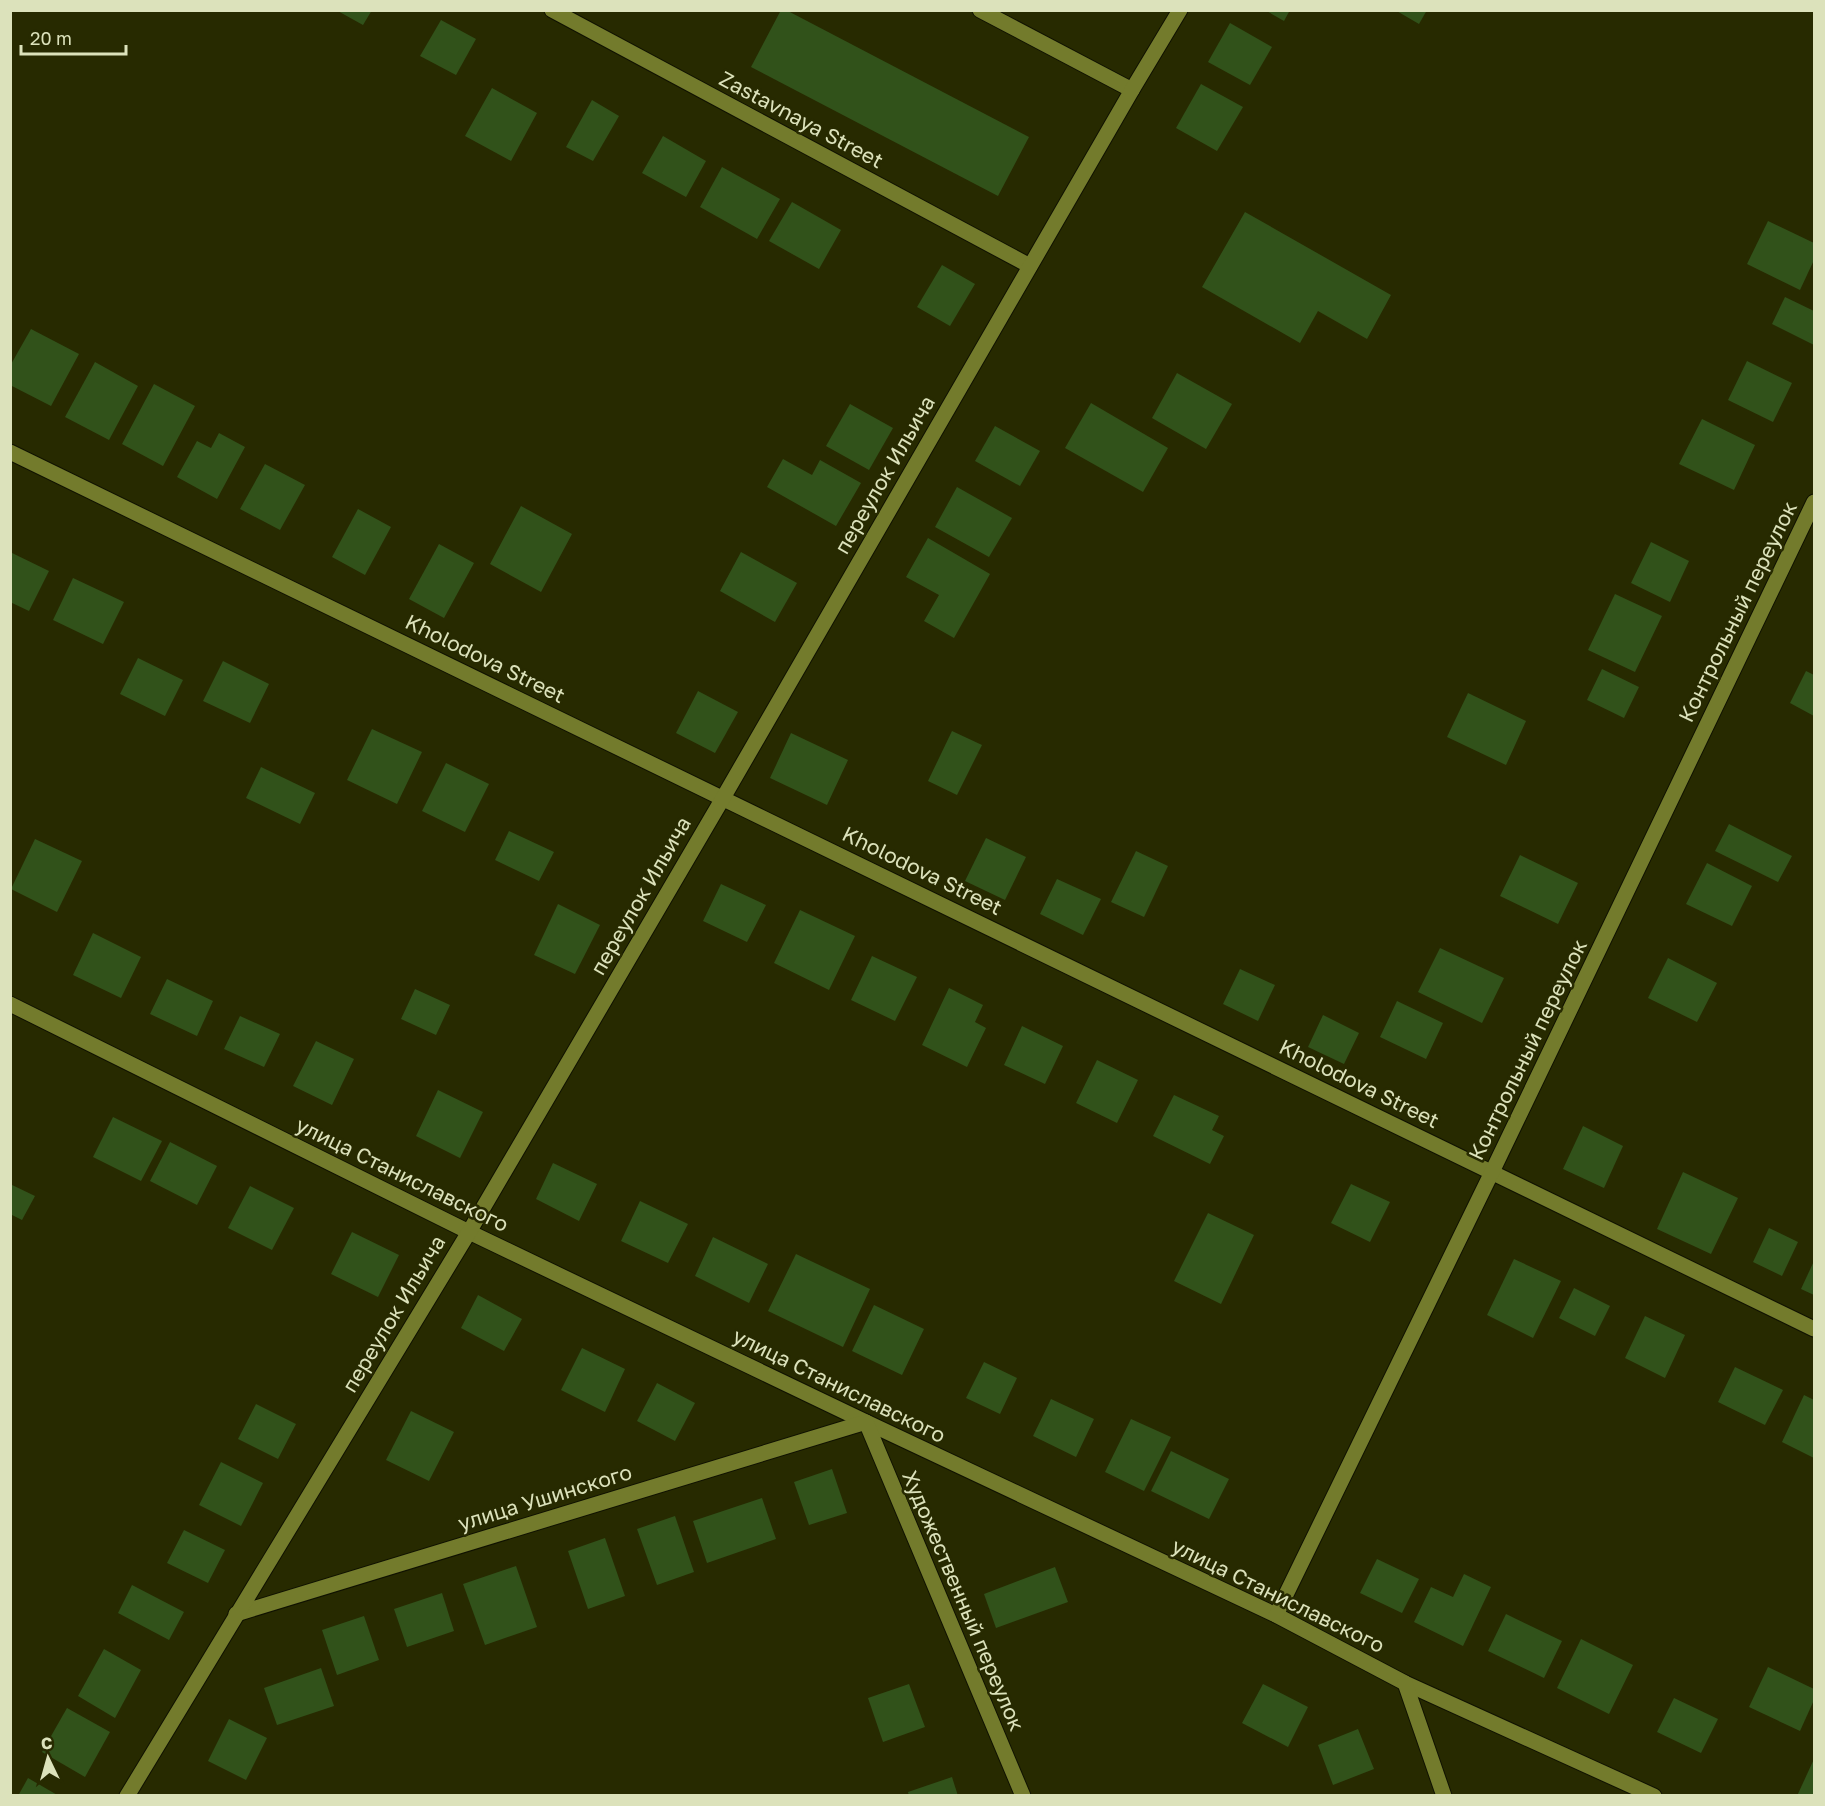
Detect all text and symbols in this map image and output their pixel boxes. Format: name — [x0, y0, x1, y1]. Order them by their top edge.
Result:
scale bar — [21, 18, 126, 56]
text: 20 m — [30, 27, 72, 49]
street label: Zastavnaya Street — [715, 65, 888, 173]
street label: переулок Ильича — [828, 391, 940, 558]
street label: Контрольный переулок — [1672, 497, 1802, 726]
street label: Kholodova Street — [401, 608, 570, 708]
street label: переулок Ильича — [584, 812, 696, 979]
street label: Kholodova Street — [838, 820, 1007, 920]
street label: Контрольный переулок — [1462, 935, 1592, 1164]
street label: Kholodova Street — [1275, 1033, 1444, 1133]
street label: улица Станиславского — [292, 1111, 513, 1237]
street label: переулок Ильича — [336, 1230, 450, 1397]
street label: улица Станиславского — [729, 1322, 950, 1448]
street label: улица Ушинского — [455, 1458, 635, 1536]
street label: Художественный переулок — [897, 1467, 1031, 1735]
street label: улица Станиславского — [1168, 1532, 1389, 1658]
north arrow — [18, 1728, 78, 1788]
text: С — [40, 1733, 53, 1754]

